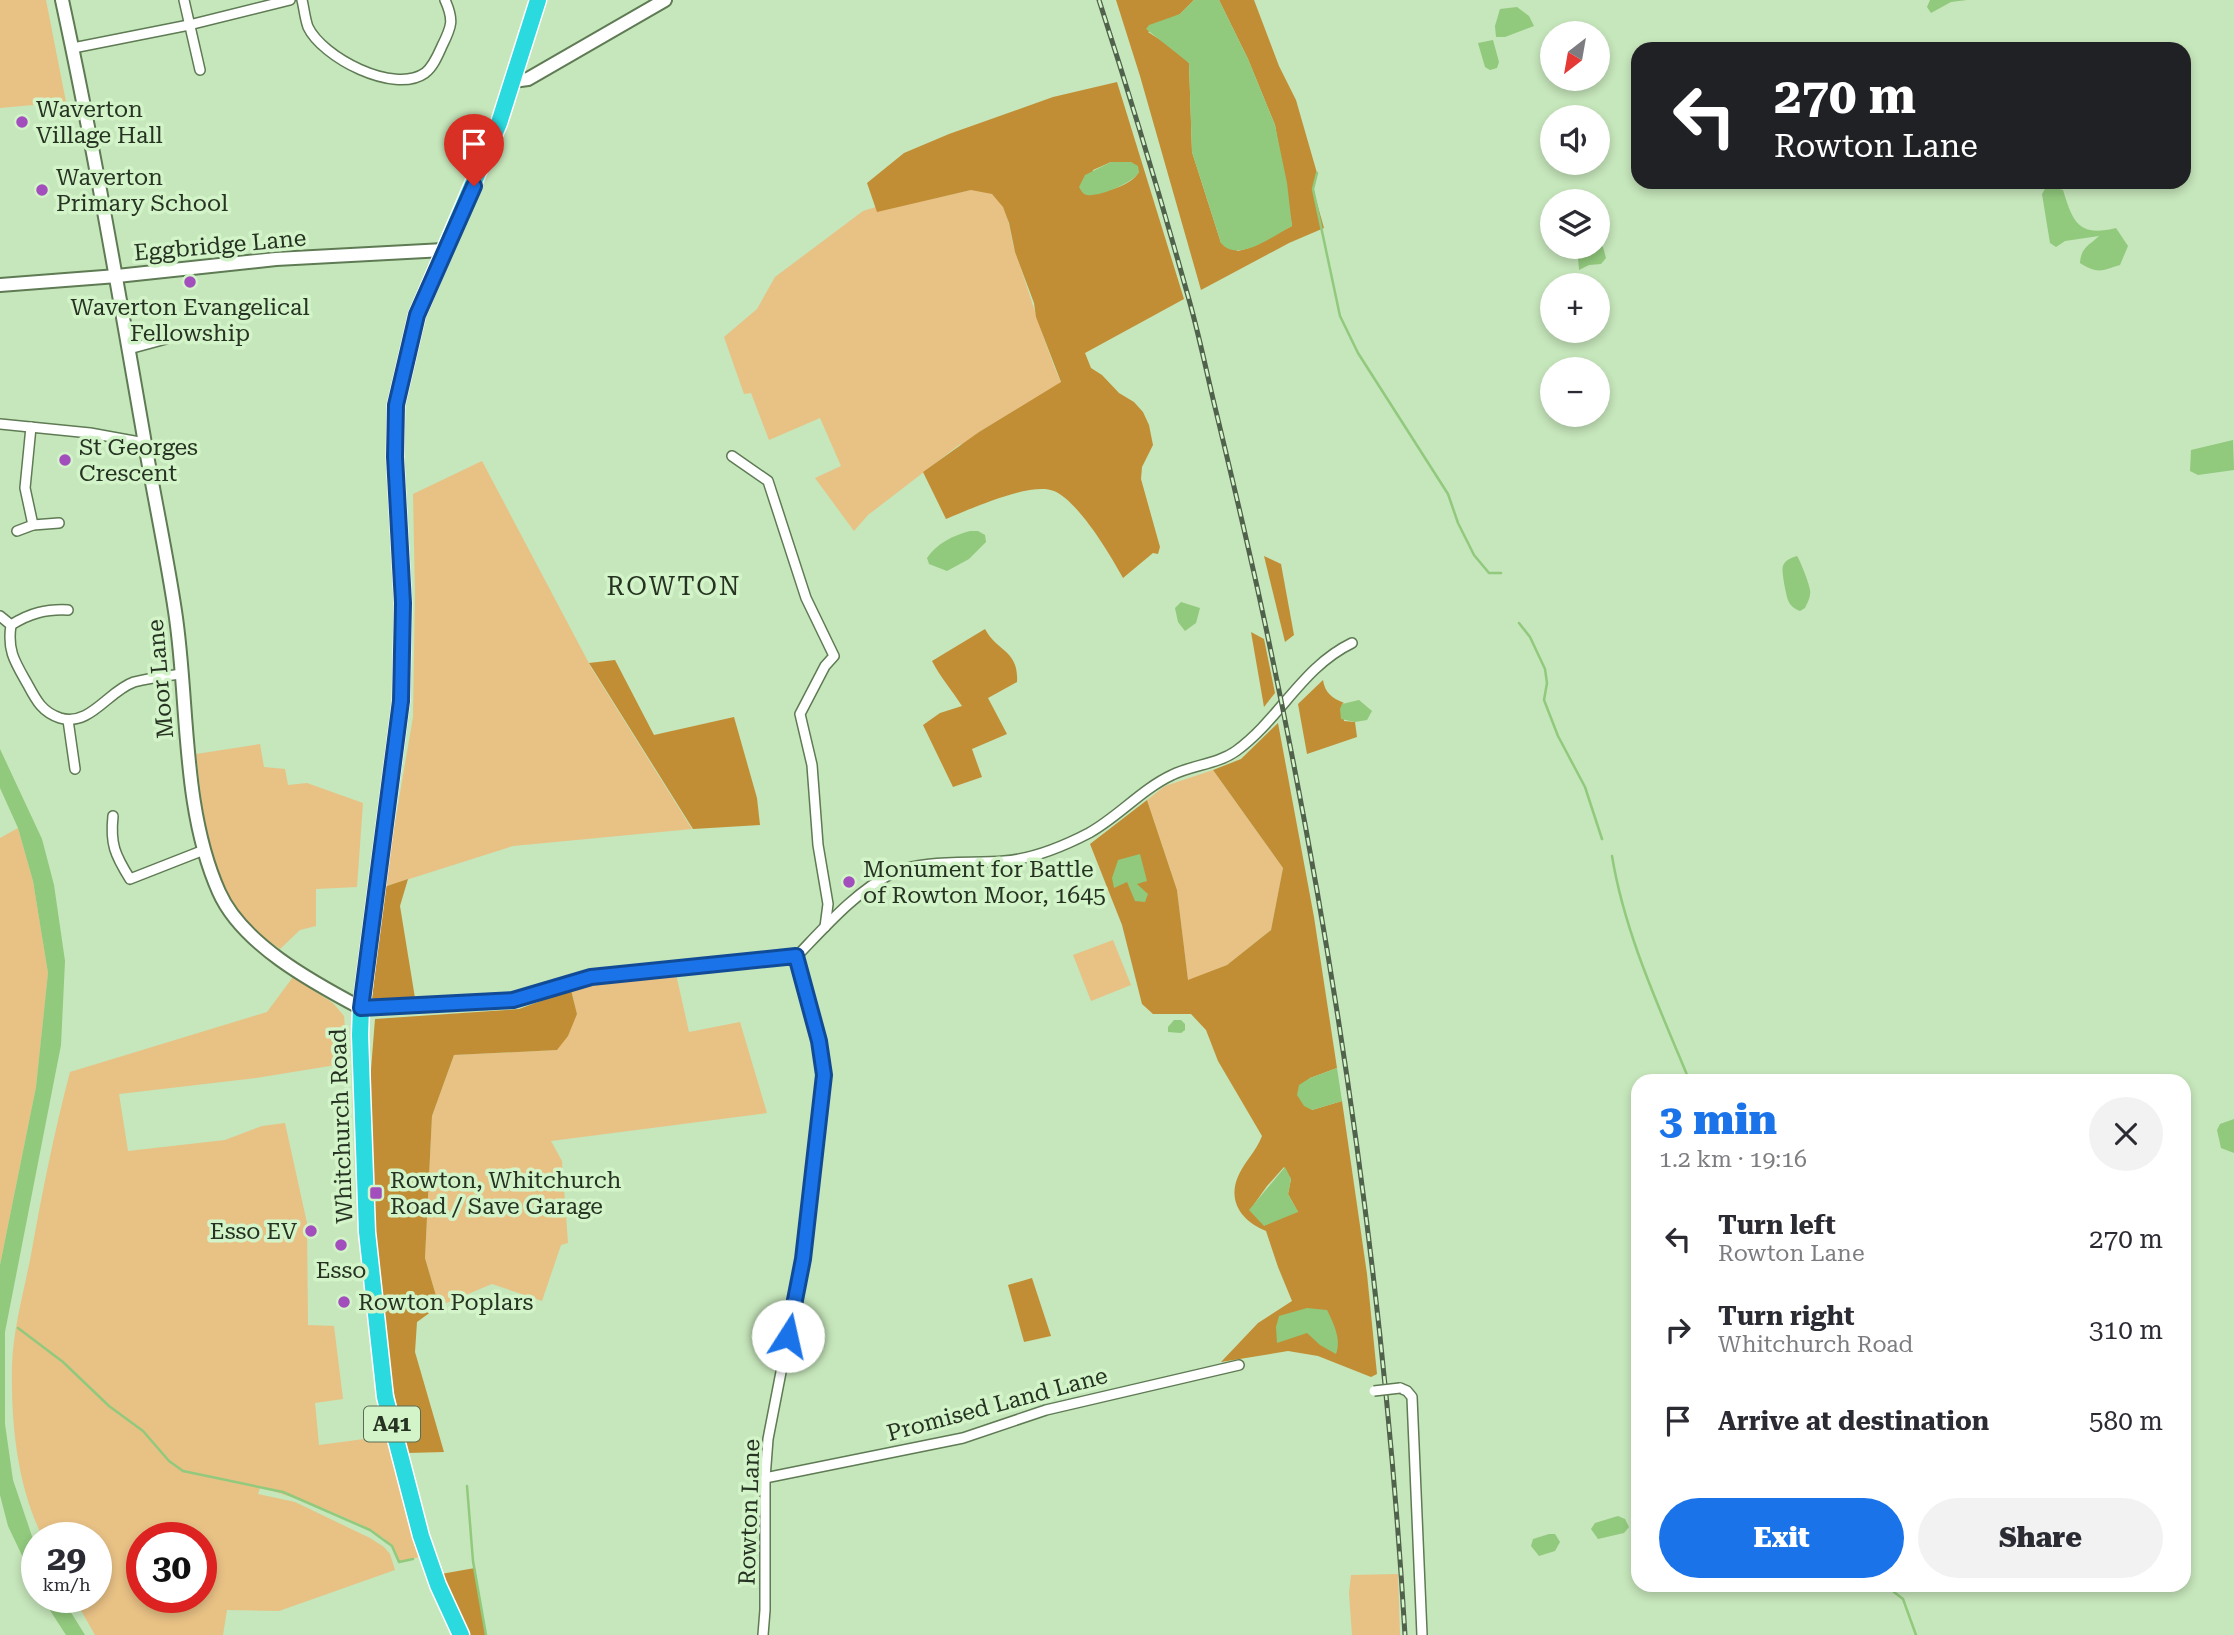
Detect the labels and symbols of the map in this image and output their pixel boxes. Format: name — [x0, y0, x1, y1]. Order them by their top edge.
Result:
north arrow — [1540, 21, 1610, 91]
place label: Waverton Village Hall — [36, 96, 163, 149]
marker: Waverton Village Hall — [14, 114, 30, 130]
pin — [444, 114, 504, 186]
place label: Waverton Primary School — [56, 164, 228, 217]
marker: Waverton Primary School — [34, 182, 50, 198]
street label: Eggbridge Lane — [133, 225, 307, 266]
marker: Waverton Evangelical Fellowship — [182, 274, 198, 290]
place label: Waverton Evangelical Fellowship — [70, 294, 310, 347]
place label: St Georges Crescent — [79, 434, 198, 487]
marker: St Georges Crescent — [57, 452, 73, 468]
district label: ROWTON — [606, 571, 742, 601]
street label: Moor Lane — [142, 618, 179, 740]
place label: Monument for Battle of Rowton Moor, 1645 — [863, 856, 1106, 909]
marker: Monument for Battle of Rowton Moor, 1645 — [841, 874, 857, 890]
street label: Whitchurch Road — [325, 1028, 358, 1224]
place label: Rowton, Whitchurch Road / Save Garage — [390, 1167, 622, 1220]
marker: Rowton, Whitchurch Road / Save Garage — [368, 1185, 384, 1201]
place label: Esso EV — [210, 1218, 297, 1245]
marker: Esso EV — [303, 1223, 319, 1239]
marker: Esso — [333, 1237, 349, 1253]
place label: Esso — [316, 1257, 366, 1284]
place label: Rowton Poplars — [358, 1289, 534, 1316]
marker: Rowton Poplars — [336, 1294, 352, 1310]
position arrow — [751, 1299, 825, 1373]
street label: Promised Land Lane — [884, 1362, 1110, 1447]
road number: A41 — [364, 1406, 420, 1442]
street label: Rowton Lane — [733, 1438, 766, 1586]
speed limit sign: 30 — [126, 1522, 217, 1613]

